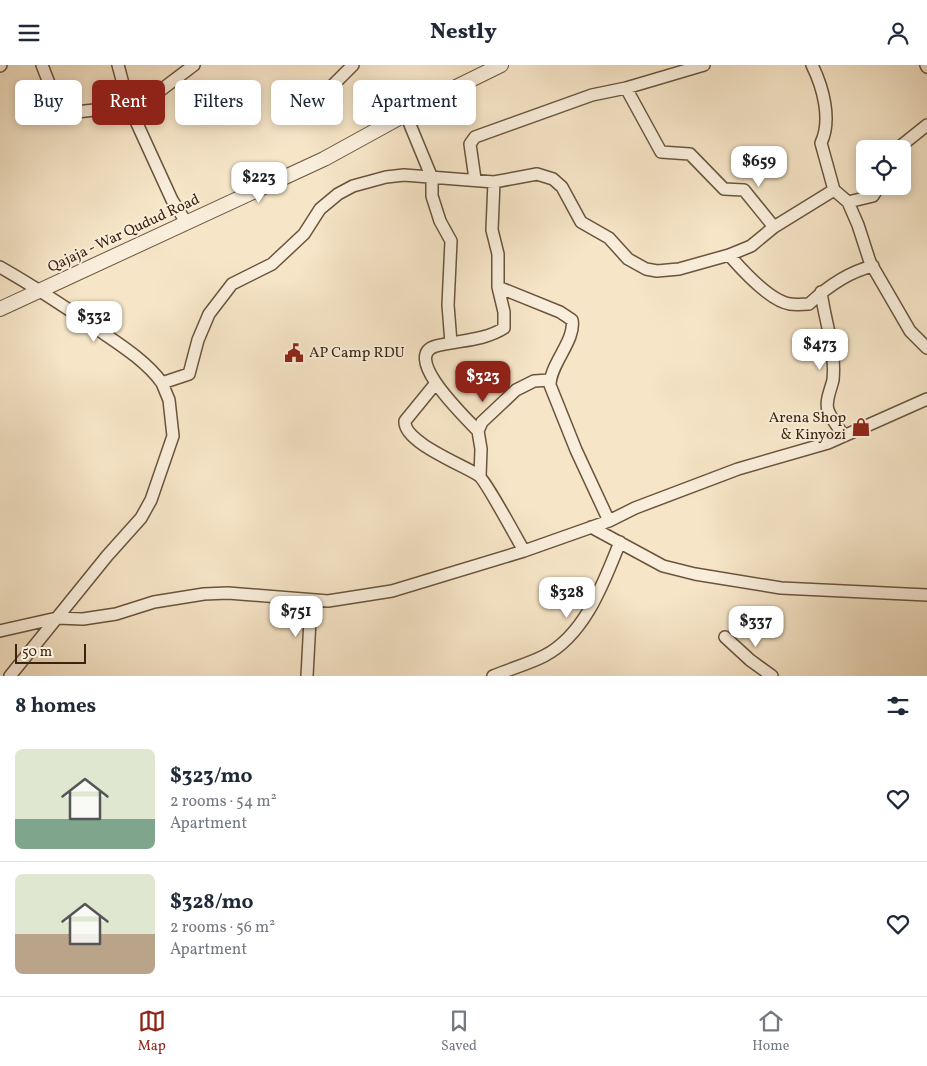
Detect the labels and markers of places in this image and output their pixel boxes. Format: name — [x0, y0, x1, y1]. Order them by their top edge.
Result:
pin: $659 — [729, 145, 789, 188]
pin: $223 — [229, 161, 289, 204]
pin: $332 — [64, 301, 124, 343]
pin: $473 — [790, 329, 850, 371]
public building icon: AP Camp RDU — [283, 342, 305, 364]
place label: AP Camp RDU — [309, 343, 405, 364]
pin: $323 — [453, 361, 513, 403]
place label: Arena Shop & Kinyozi — [769, 408, 846, 446]
shop icon: Arena Shop & Kinyozi — [850, 416, 872, 438]
pin: $328 — [537, 577, 597, 619]
pin: $751 — [266, 595, 326, 638]
pin: $337 — [726, 605, 786, 648]

